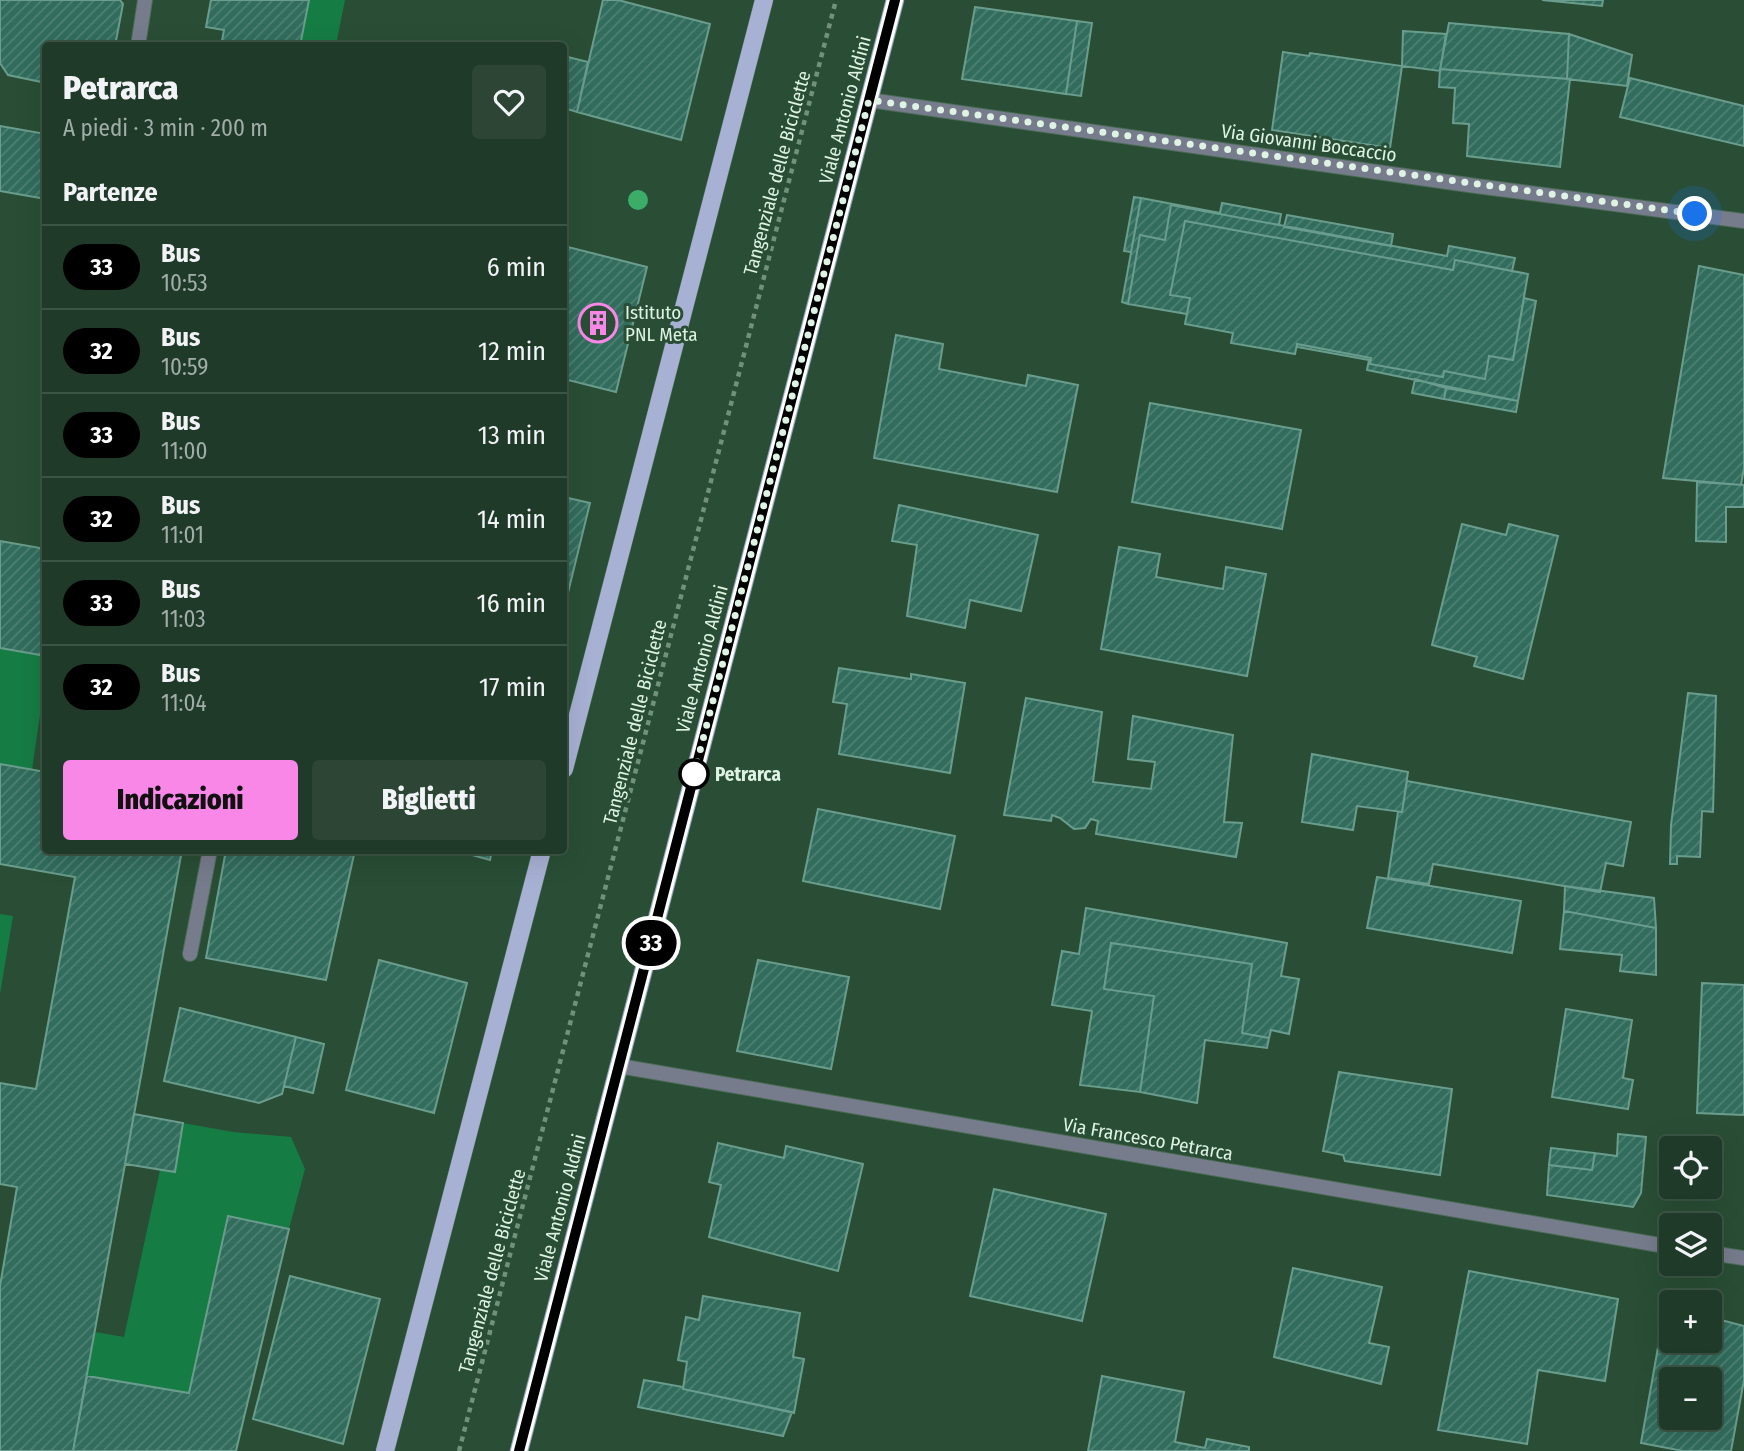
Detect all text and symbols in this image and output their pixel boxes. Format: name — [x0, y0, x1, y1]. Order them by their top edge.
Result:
street label: Viale Antonio Aldini — [814, 34, 876, 186]
button: heart — [472, 65, 546, 139]
text: Petrarca — [63, 68, 179, 108]
street label: Tangenziale delle Biciclette — [739, 68, 815, 278]
text: A piedi · 3 min · 200 m — [63, 114, 268, 142]
street label: Via Giovanni Boccaccio — [1220, 119, 1398, 167]
text: Partenze — [63, 177, 158, 208]
your location — [1677, 196, 1712, 231]
text: Bus — [161, 238, 200, 269]
text: 6 min — [487, 252, 546, 283]
text: 33 — [90, 253, 113, 281]
text: 10:53 — [161, 269, 208, 297]
place label: Istituto PNL Meta — [625, 301, 698, 346]
building icon: Istituto PNL Meta — [577, 302, 619, 344]
text: Bus — [161, 322, 200, 353]
text: 12 min — [478, 336, 546, 367]
text: 32 — [90, 337, 113, 365]
text: 10:59 — [161, 353, 208, 381]
text: Bus — [161, 406, 200, 437]
text: 13 min — [478, 420, 546, 451]
text: 33 — [90, 421, 113, 449]
text: 11:00 — [161, 437, 207, 465]
text: Bus — [161, 490, 200, 521]
text: 14 min — [477, 504, 546, 535]
text: 32 — [90, 505, 113, 533]
text: 11:01 — [161, 521, 204, 549]
text: Bus — [161, 574, 200, 605]
street label: Viale Antonio Aldini — [671, 583, 733, 735]
text: 16 min — [477, 588, 546, 619]
text: 33 — [90, 589, 113, 617]
text: 11:03 — [161, 605, 206, 633]
street label: Tangenziale delle Biciclette — [598, 617, 672, 827]
text: Bus — [161, 658, 200, 689]
text: 17 min — [479, 672, 546, 703]
text: 32 — [90, 673, 113, 701]
text: 11:04 — [161, 689, 207, 717]
marker: Petrarca — [679, 759, 709, 789]
button: Indicazioni — [63, 760, 298, 840]
button: Biglietti — [312, 760, 546, 840]
place label: Petrarca — [715, 763, 781, 786]
line badge: 33 — [620, 920, 682, 966]
text: 33 — [640, 929, 662, 957]
street label: Via Francesco Petrarca — [1061, 1113, 1235, 1165]
street label: Viale Antonio Aldini — [529, 1132, 591, 1284]
map controls — [1659, 1136, 1722, 1430]
button: locate — [1659, 1136, 1722, 1199]
street label: Tangenziale delle Biciclette — [454, 1166, 530, 1376]
button: layers — [1659, 1213, 1722, 1276]
button: + — [1659, 1290, 1722, 1353]
button: − — [1659, 1367, 1722, 1430]

